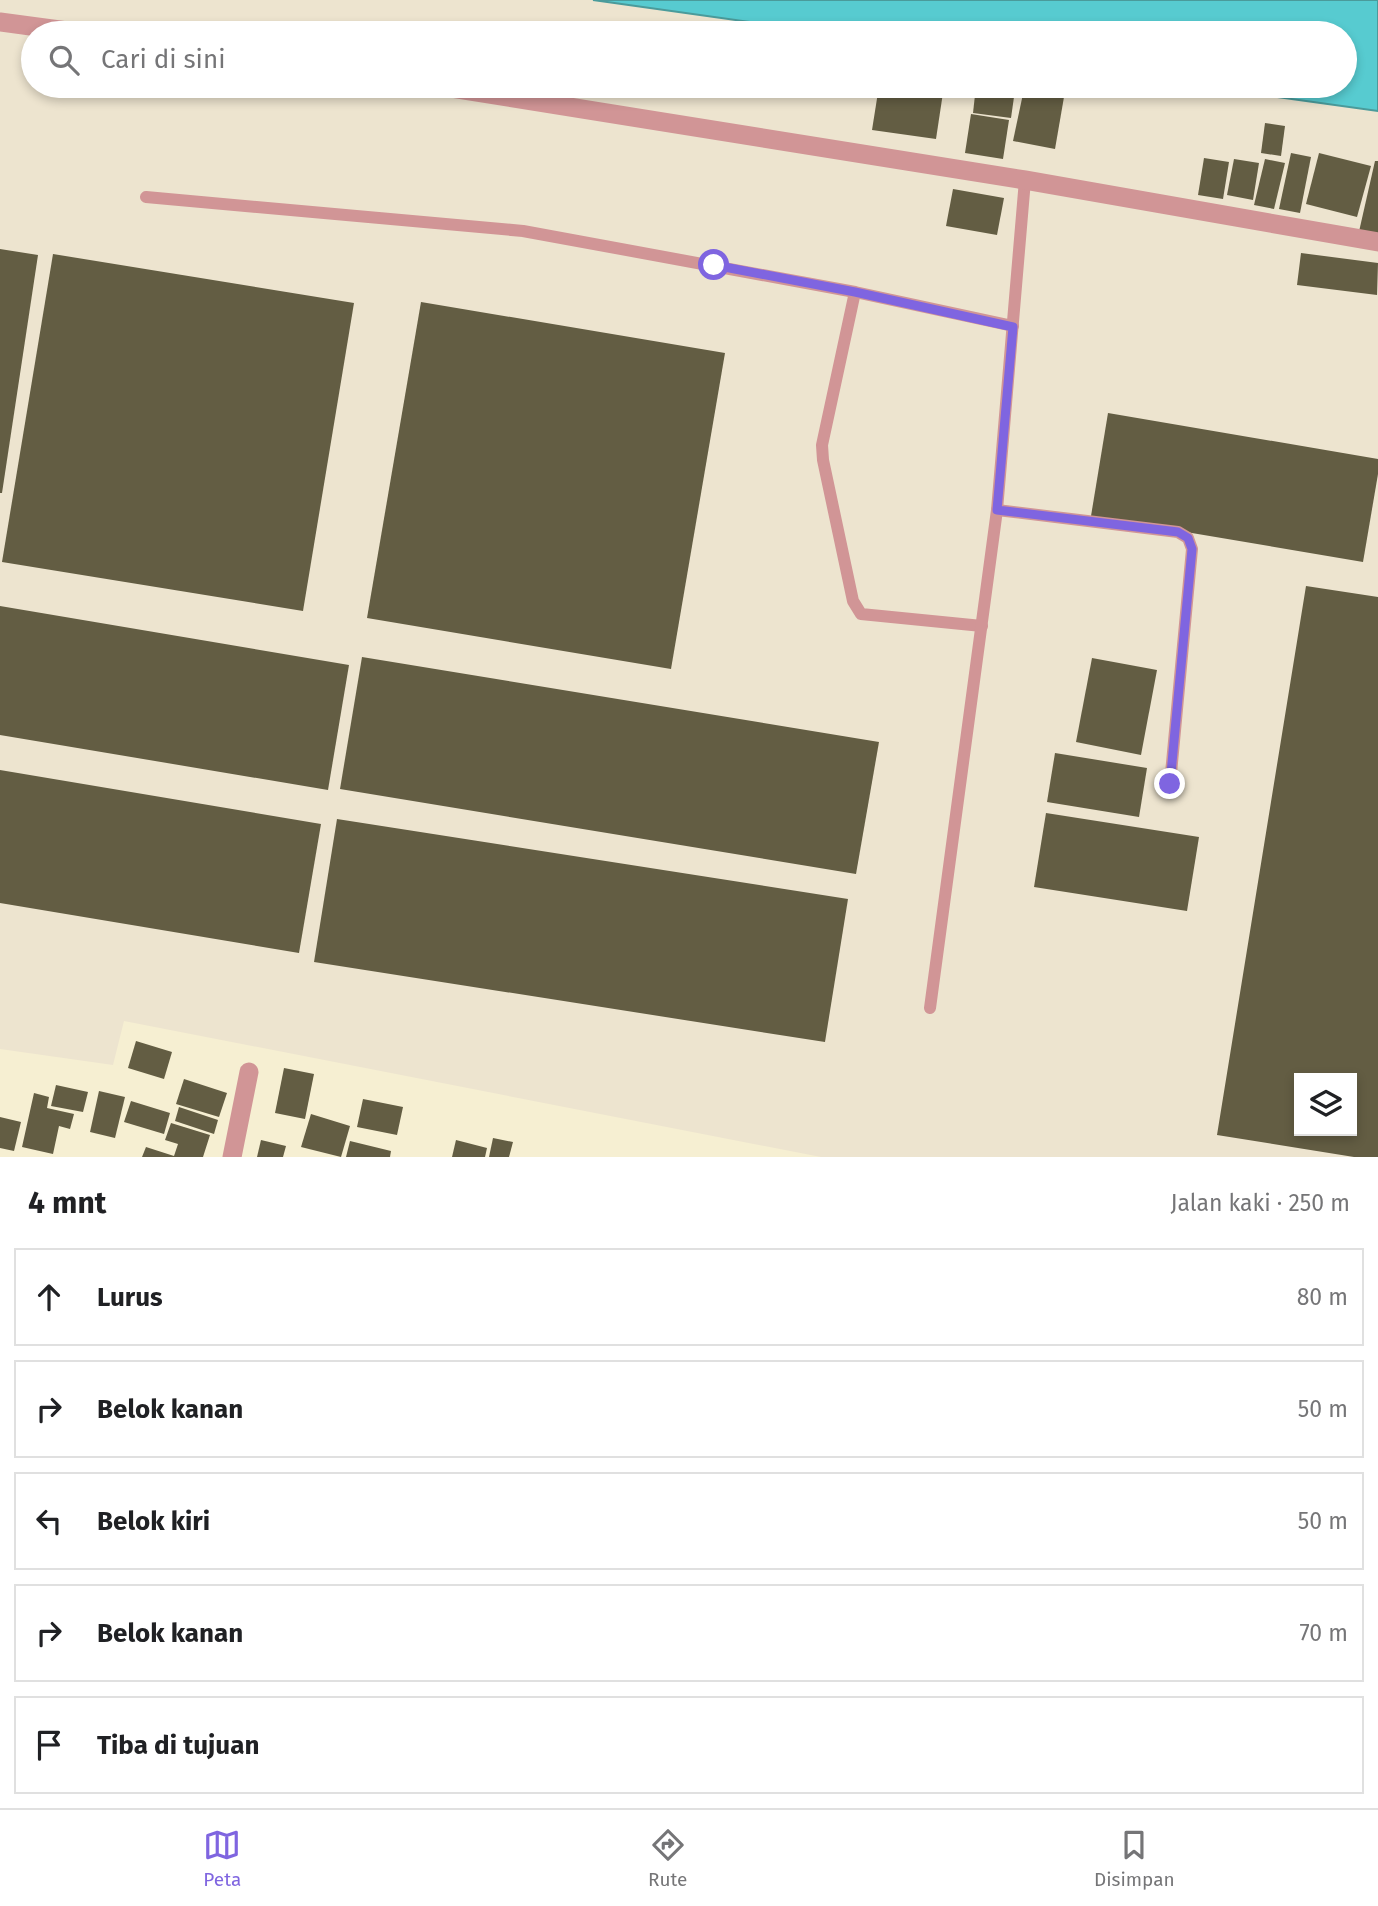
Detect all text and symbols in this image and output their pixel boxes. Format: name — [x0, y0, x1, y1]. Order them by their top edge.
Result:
search box — [21, 21, 1357, 98]
icon: search — [45, 41, 83, 79]
text: Cari di sini — [101, 44, 226, 75]
route start — [698, 249, 729, 280]
route end — [1154, 768, 1185, 799]
map controls — [1294, 1073, 1357, 1136]
button: layers — [1294, 1073, 1357, 1136]
text: 4 mnt — [28, 1185, 106, 1221]
text: Jalan kaki · 250 m — [1171, 1189, 1350, 1217]
icon: ahead — [30, 1278, 68, 1316]
text: Lurus — [97, 1282, 163, 1313]
text: 80 m — [1297, 1283, 1348, 1311]
icon: right — [30, 1390, 68, 1428]
text: Belok kanan — [97, 1394, 243, 1425]
text: 50 m — [1298, 1395, 1348, 1423]
icon: left — [30, 1502, 68, 1540]
text: Belok kiri — [97, 1506, 210, 1537]
text: 50 m — [1298, 1507, 1348, 1535]
icon: right — [30, 1614, 68, 1652]
text: Belok kanan — [97, 1618, 243, 1649]
text: 70 m — [1299, 1619, 1348, 1647]
icon: arrive — [30, 1726, 68, 1764]
text: Tiba di tujuan — [97, 1730, 259, 1761]
tab: Peta — [203, 1826, 241, 1891]
tab: Rute — [648, 1826, 687, 1891]
tab: Disimpan — [1094, 1826, 1175, 1891]

